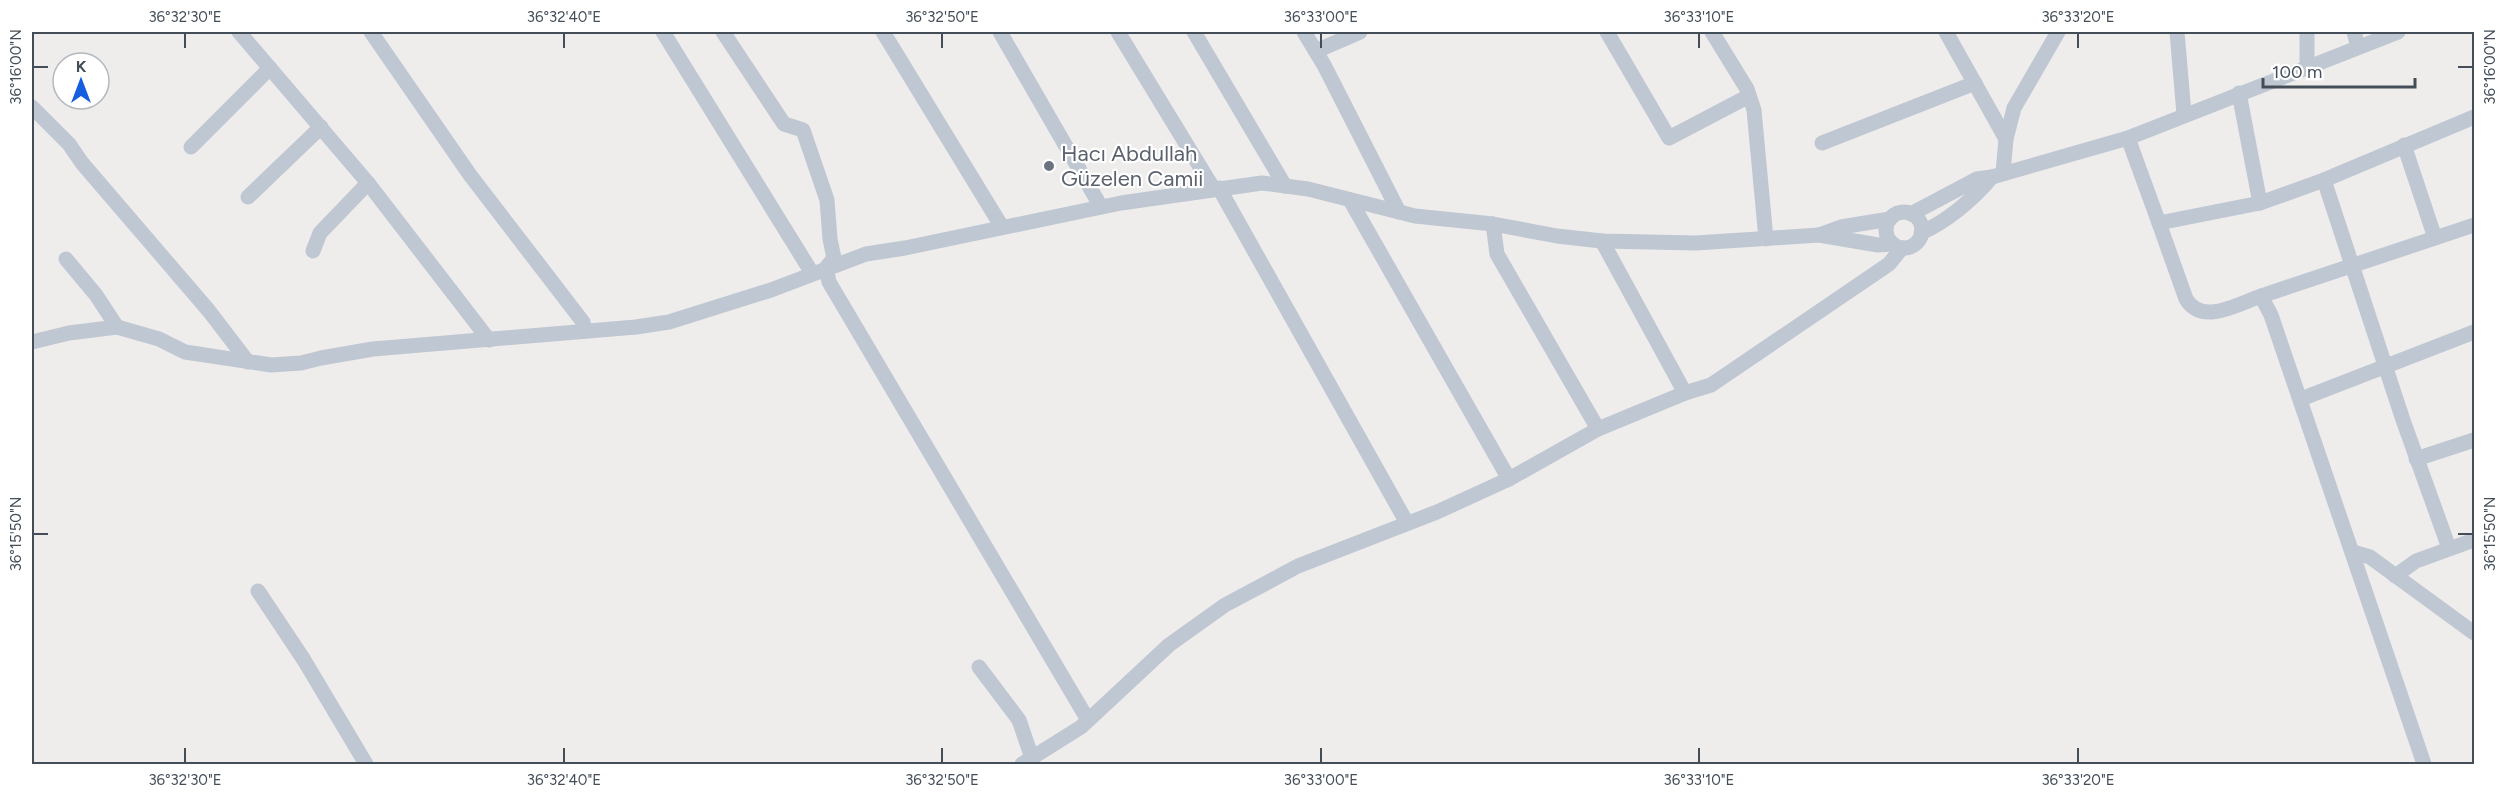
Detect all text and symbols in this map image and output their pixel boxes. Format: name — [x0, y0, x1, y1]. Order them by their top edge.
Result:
text: 36°32'30"E — [148, 8, 222, 26]
text: 36°32'40"E — [527, 8, 601, 26]
text: 36°32'50"E — [905, 8, 979, 26]
text: 36°33'00"E — [1284, 8, 1358, 26]
text: 36°33'10"E — [1664, 8, 1735, 26]
text: 36°33'20"E — [2041, 8, 2115, 26]
text: 36°16'00"N — [7, 29, 25, 105]
text: 36°16'00"N — [2481, 29, 2499, 105]
north arrow — [51, 51, 111, 111]
scale bar — [2263, 51, 2414, 89]
text: K — [76, 57, 87, 76]
text: 100 m — [2272, 61, 2322, 83]
place label: Hacı Abdullah Güzelen Camii — [1061, 140, 1203, 192]
marker: Hacı Abdullah Güzelen Camii — [1042, 159, 1056, 173]
text: 36°15'50"N — [7, 497, 25, 571]
text: 36°15'50"N — [2481, 497, 2499, 571]
text: 36°32'30"E — [148, 771, 222, 789]
text: 36°32'40"E — [527, 771, 601, 789]
text: 36°32'50"E — [905, 771, 979, 789]
text: 36°33'00"E — [1284, 771, 1358, 789]
text: 36°33'10"E — [1664, 771, 1735, 789]
text: 36°33'20"E — [2041, 771, 2115, 789]

